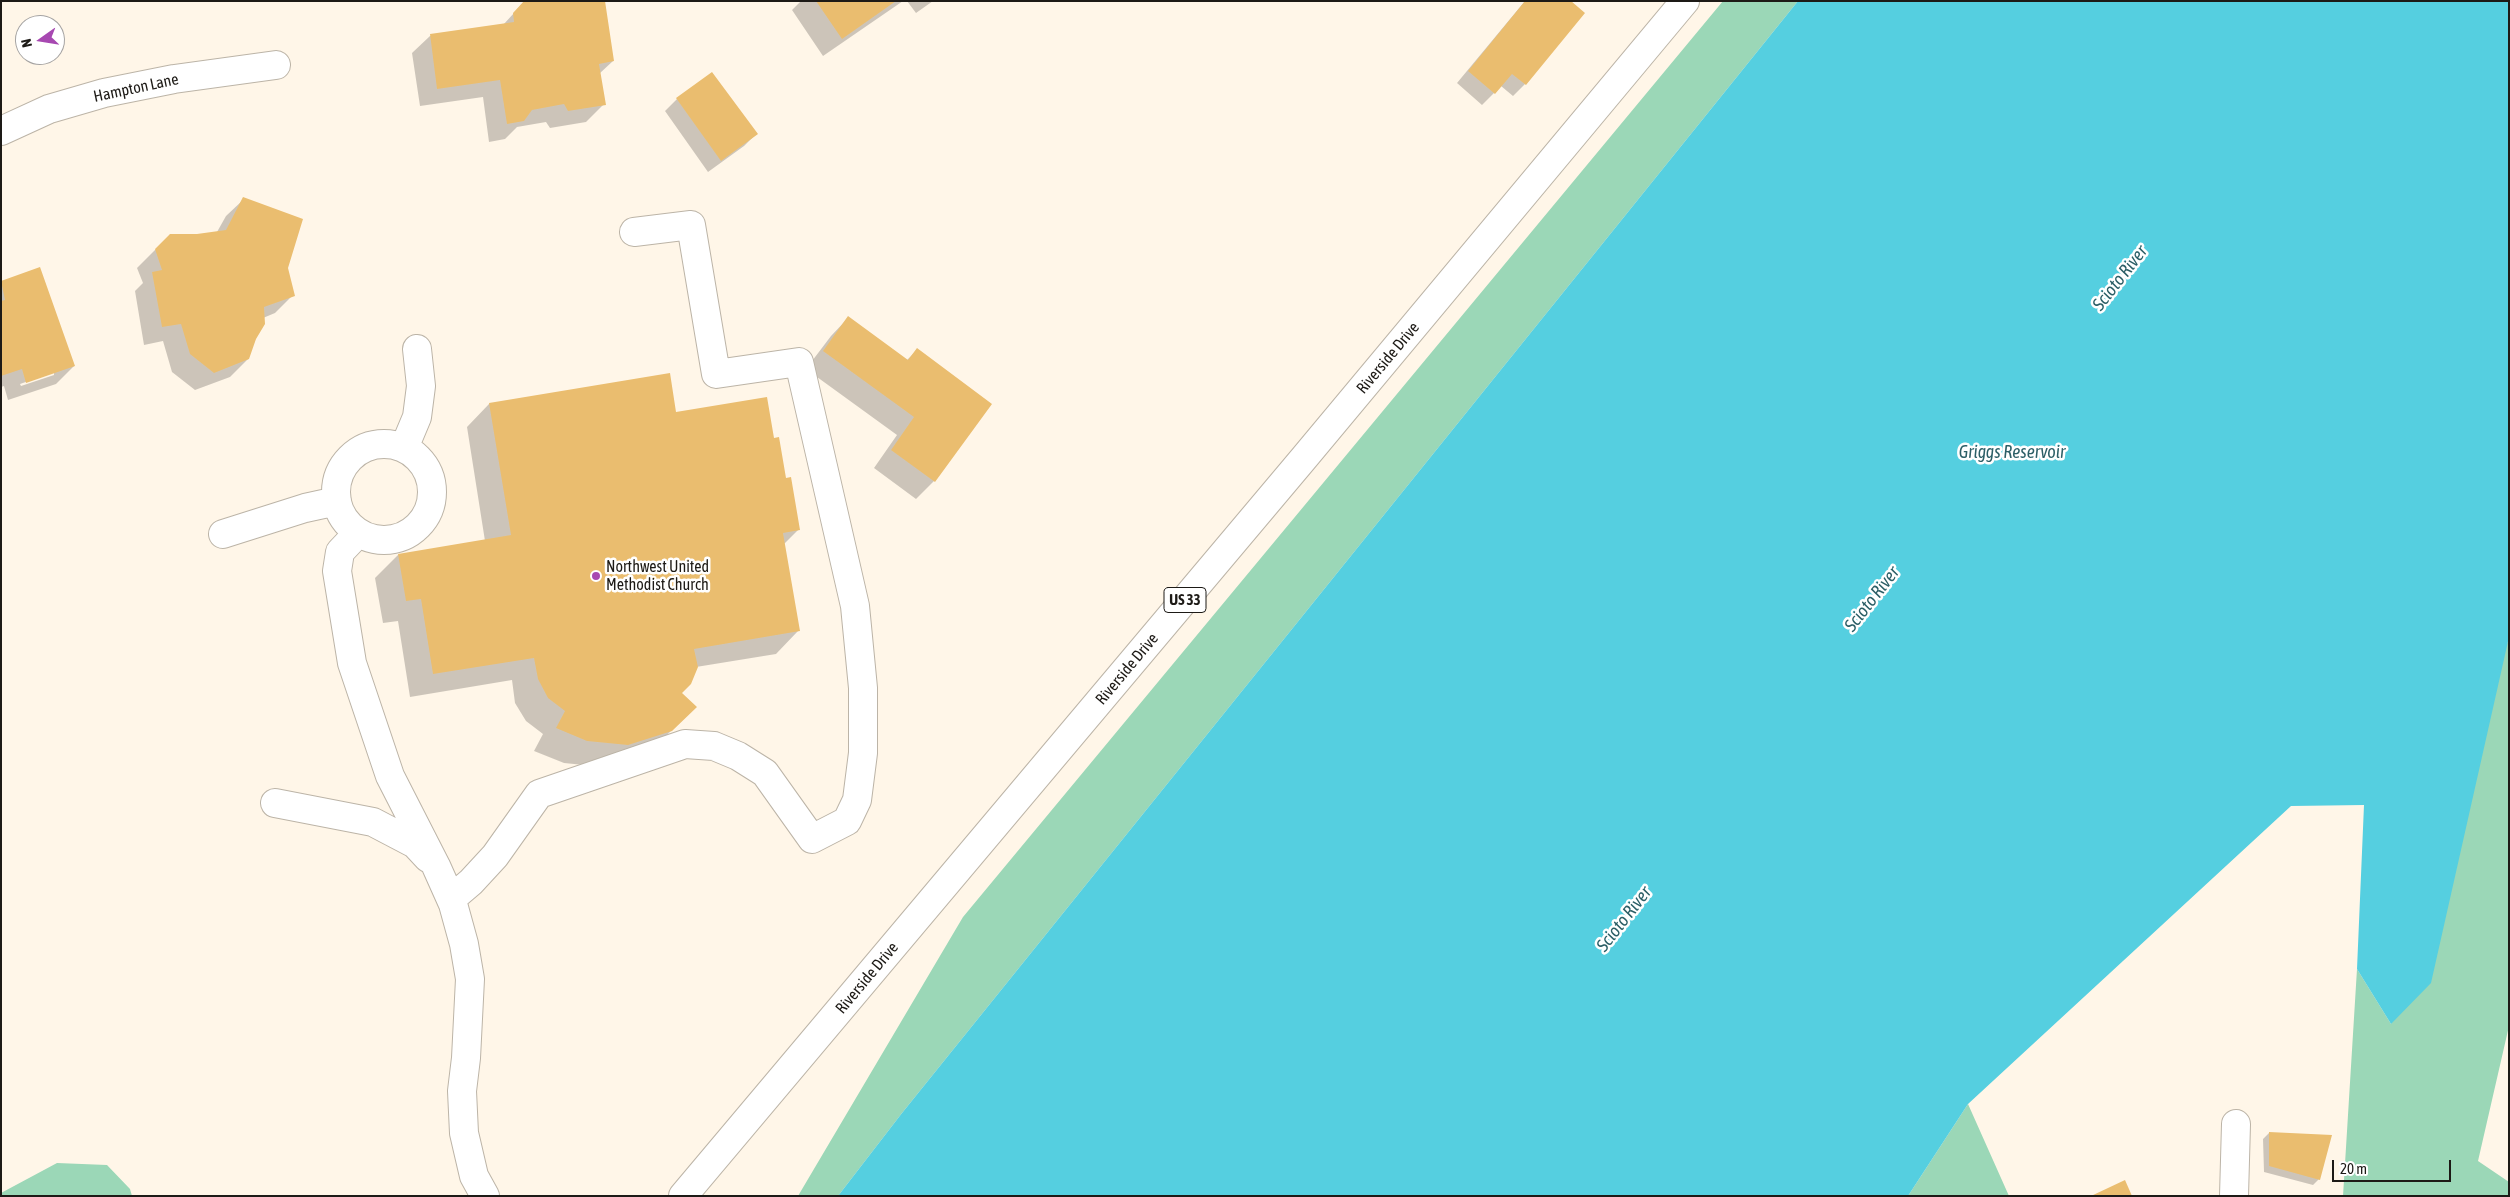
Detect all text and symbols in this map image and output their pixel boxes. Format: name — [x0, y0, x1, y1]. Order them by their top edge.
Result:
north arrow — [15, 15, 65, 65]
text: N — [18, 37, 35, 49]
street label: Hampton Lane — [92, 70, 180, 106]
water label: Scioto River — [2088, 241, 2152, 315]
street label: Riverside Drive — [1353, 318, 1423, 398]
water label: Griggs Reservoir — [1959, 441, 2065, 463]
place label: Northwest United Methodist Church — [606, 557, 709, 595]
water label: Scioto River — [1840, 562, 1904, 636]
marker: Northwest United Methodist Church — [590, 570, 602, 582]
road number: US 33 — [1164, 588, 1206, 612]
street label: Riverside Drive — [1092, 629, 1162, 709]
water label: Scioto River — [1592, 882, 1656, 956]
street label: Riverside Drive — [832, 938, 902, 1018]
scale bar — [2335, 1150, 2454, 1182]
text: 20 m — [2340, 1160, 2367, 1177]

